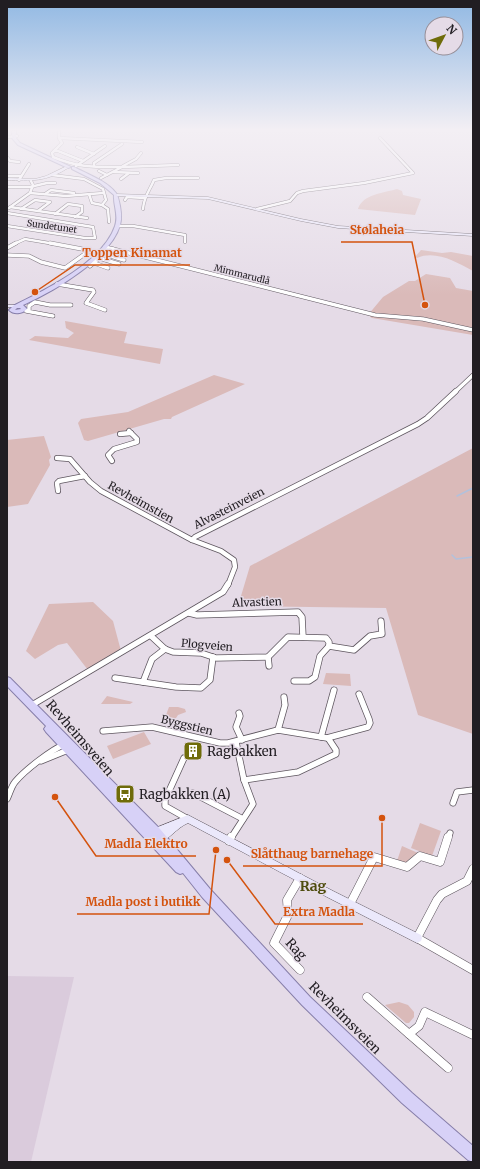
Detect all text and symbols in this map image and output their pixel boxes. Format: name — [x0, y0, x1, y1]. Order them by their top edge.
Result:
north arrow — [424, 16, 464, 56]
text: N — [443, 22, 460, 38]
street label: Sundetunet — [26, 217, 78, 235]
callout: Stølaheia — [341, 218, 412, 242]
text: Stølaheia — [350, 222, 405, 237]
callout: Toppen Kinamat — [75, 241, 190, 265]
text: Toppen Kinamat — [82, 245, 182, 260]
street label: Mimmarudlå — [213, 262, 271, 286]
street label: Revheimstien — [106, 478, 177, 526]
street label: Alvasteinveien — [190, 484, 267, 532]
street label: Alvastien — [231, 594, 283, 610]
street label: Plogveien — [180, 636, 234, 654]
street label: Revheimsveien — [42, 696, 118, 780]
street label: Byggstien — [159, 712, 215, 738]
building icon: Ragbakken — [182, 740, 204, 762]
place label: Ragbakken — [207, 743, 278, 760]
bus stop icon: Ragbakken (A) — [114, 783, 136, 805]
place label: Ragbakken (A) — [139, 786, 231, 803]
callout: Madla Elektro — [96, 832, 196, 856]
text: Madla Elektro — [104, 836, 188, 851]
callout: Slåtthaug barnehage — [243, 842, 382, 866]
text: Slåtthaug barnehage — [251, 846, 374, 861]
district label: Rag — [300, 877, 327, 895]
callout: Madla post i butikk — [77, 890, 209, 914]
text: Madla post i butikk — [85, 894, 201, 909]
callout: Extra Madla — [275, 900, 363, 924]
text: Extra Madla — [283, 904, 355, 919]
street label: Rag — [282, 934, 310, 964]
street label: Revheimsveien — [305, 978, 385, 1058]

